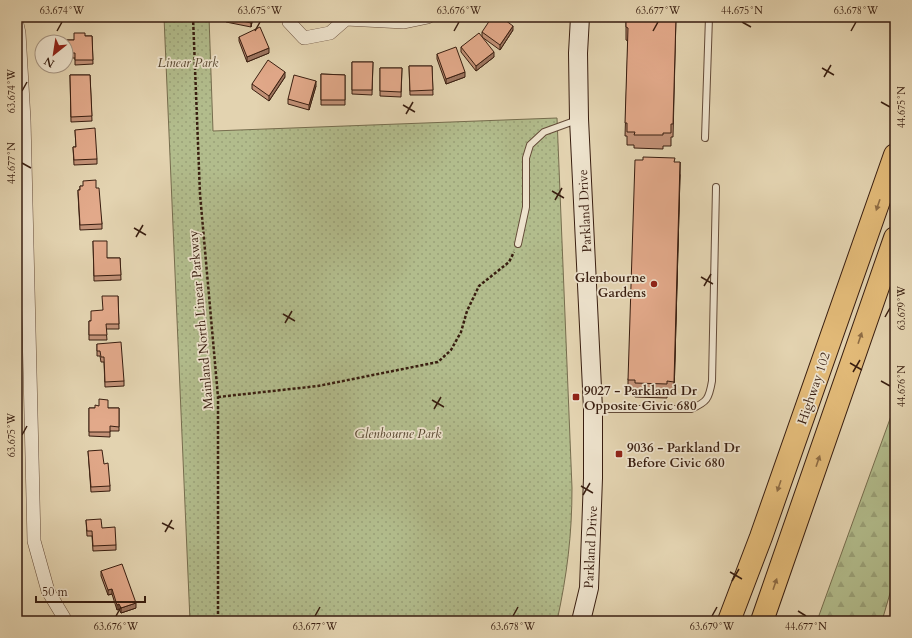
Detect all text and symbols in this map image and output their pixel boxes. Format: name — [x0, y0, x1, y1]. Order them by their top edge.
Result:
text: 63.674°W — [40, 4, 85, 18]
text: 63.675°W — [238, 4, 283, 18]
text: 63.676°W — [437, 4, 482, 18]
text: 63.677°W — [636, 4, 681, 18]
text: 44.675°N — [721, 4, 763, 18]
text: 63.678°W — [834, 4, 879, 18]
north arrow — [34, 34, 74, 74]
text: N — [41, 53, 57, 71]
park label: Linear Park — [158, 54, 219, 72]
text: 63.674°W — [5, 68, 19, 113]
text: 44.675°N — [895, 86, 909, 128]
text: 44.677°N — [5, 142, 19, 184]
street label: Parkland Drive — [574, 169, 596, 253]
one-way arrow — [874, 199, 880, 211]
street label: Mainland North Linear Parkway — [184, 229, 218, 410]
place label: Glenbourne Gardens — [575, 269, 646, 302]
marker: Glenbourne Gardens — [649, 279, 659, 289]
text: 63.679°W — [895, 285, 909, 330]
one-way arrow — [858, 332, 864, 344]
street label: Highway 102 — [793, 349, 835, 427]
text: 44.676°N — [895, 365, 909, 407]
place label: 9027 - Parkland Dr Opposite Civic 680 — [584, 382, 698, 415]
marker: 9027 - Parkland Dr Opposite Civic 680 — [571, 392, 581, 402]
text: 63.675°W — [5, 412, 19, 457]
park label: Glenbourne Park — [354, 425, 442, 443]
place label: 9036 - Parkland Dr Before Civic 680 — [627, 439, 741, 472]
marker: 9036 - Parkland Dr Before Civic 680 — [614, 449, 624, 459]
one-way arrow — [815, 455, 821, 467]
one-way arrow — [776, 480, 782, 492]
street label: Parkland Drive — [580, 505, 602, 589]
scale bar — [36, 578, 145, 604]
one-way arrow — [772, 578, 778, 590]
text: 50 m — [42, 584, 69, 600]
text: 63.676°W — [94, 620, 139, 634]
text: 63.677°W — [293, 620, 338, 634]
text: 63.678°W — [491, 620, 536, 634]
text: 63.679°W — [690, 620, 735, 634]
text: 44.677°N — [785, 620, 827, 634]

